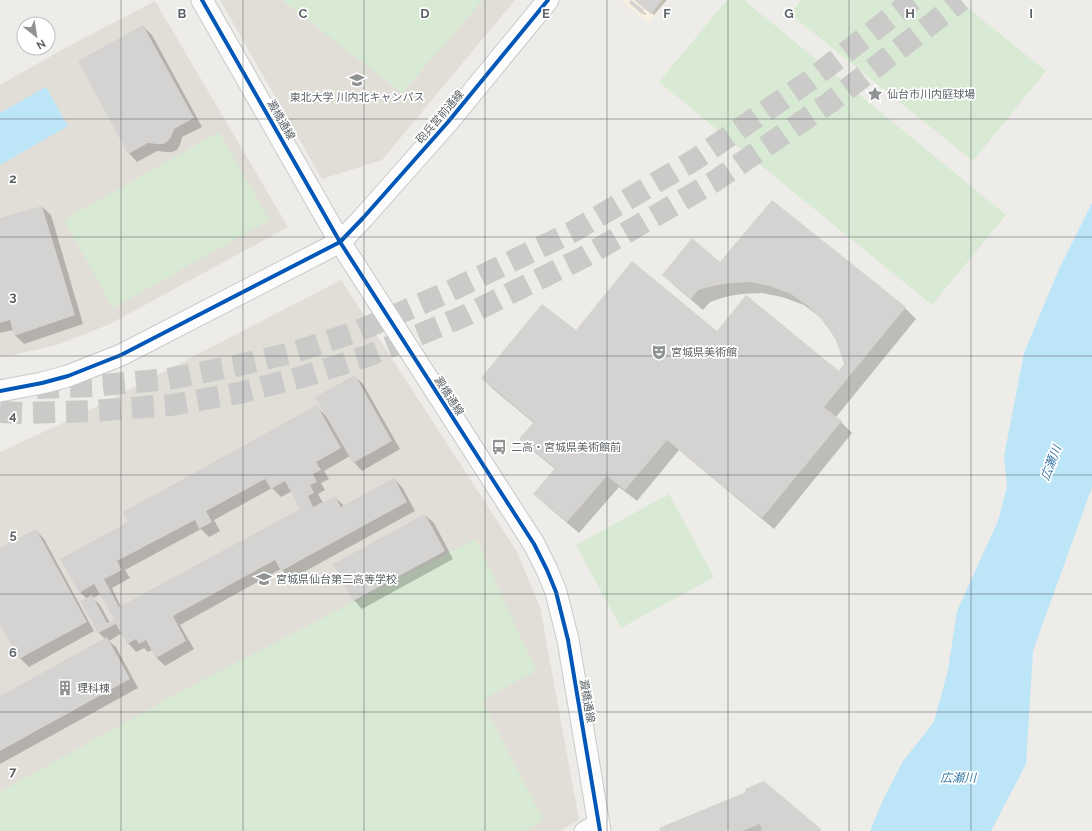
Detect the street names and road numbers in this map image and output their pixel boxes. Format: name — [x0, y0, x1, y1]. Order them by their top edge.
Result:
street label: 砲兵営前通線 — [413, 88, 467, 146]
street label: 澱橋通線 — [264, 98, 298, 142]
street label: 澱橋通線 — [432, 374, 466, 418]
street label: 澱橋通線 — [577, 678, 597, 724]

